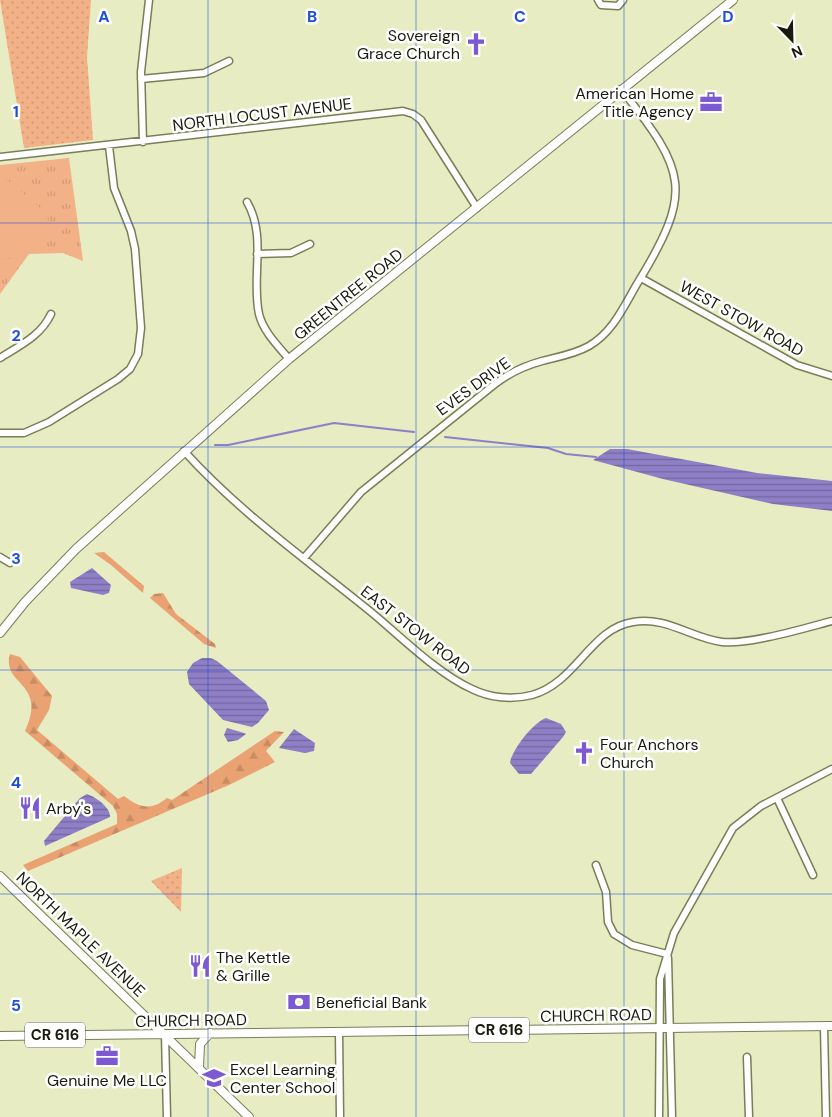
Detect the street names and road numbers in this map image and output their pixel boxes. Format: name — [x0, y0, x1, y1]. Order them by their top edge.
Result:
street label: NORTH LOCUST AVENUE — [171, 93, 353, 136]
street label: GREENTREE ROAD — [290, 244, 407, 345]
street label: WEST STOW ROAD — [676, 276, 807, 361]
street label: EVES DRIVE — [432, 353, 514, 420]
street label: EAST STOW ROAD — [357, 581, 475, 680]
street label: NORTH MAPLE AVENUE — [12, 867, 150, 1002]
street label: CHURCH ROAD — [540, 1004, 652, 1027]
street label: CHURCH ROAD — [135, 1009, 247, 1032]
road number: CR 616 — [469, 1018, 529, 1042]
road number: CR 616 — [25, 1022, 85, 1048]

